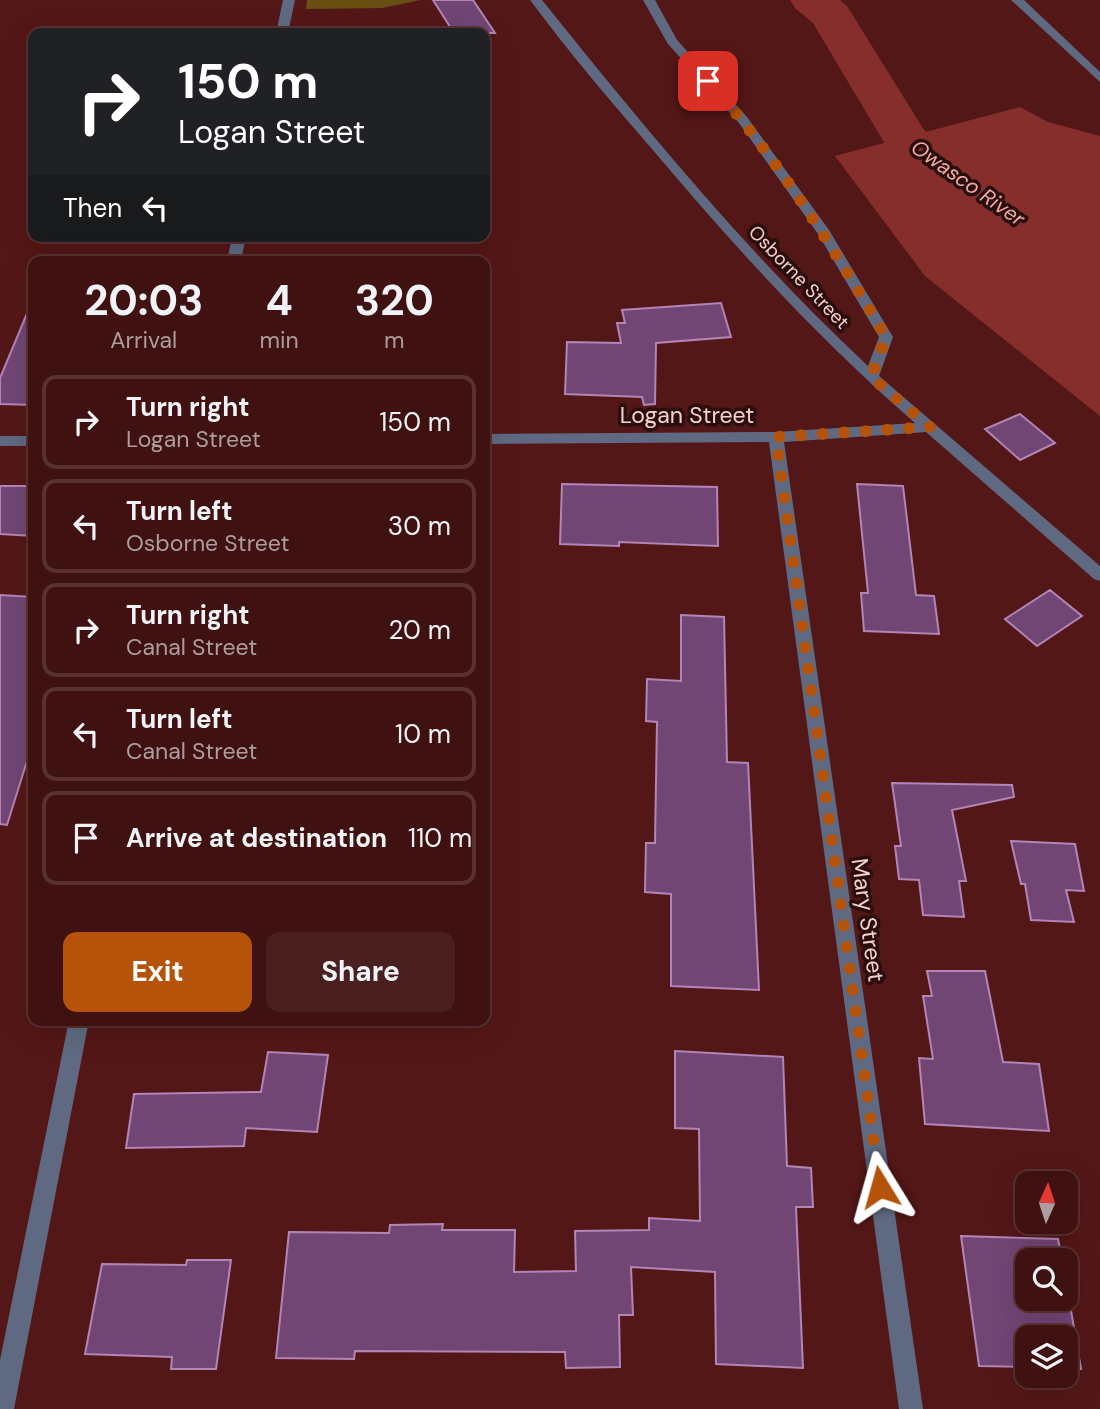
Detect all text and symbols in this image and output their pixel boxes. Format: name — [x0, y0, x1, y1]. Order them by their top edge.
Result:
text: 150 m — [178, 49, 318, 113]
pin — [678, 51, 738, 111]
icon: right — [63, 56, 154, 147]
icon: arrive — [689, 62, 727, 100]
text: Logan Street — [178, 111, 365, 153]
water label: Owasco River — [906, 133, 1031, 233]
icon: left — [136, 189, 174, 227]
text: Then — [63, 191, 122, 225]
street label: Osborne Street — [743, 220, 855, 334]
text: 20:03 — [84, 273, 203, 328]
text: 4 — [265, 273, 293, 328]
text: 320 — [355, 273, 434, 328]
text: Arrival — [110, 325, 177, 355]
text: min — [259, 325, 299, 355]
text: m — [384, 325, 405, 355]
text: Turn right — [126, 390, 250, 424]
street label: Logan Street — [620, 400, 754, 430]
icon: right — [67, 403, 105, 441]
text: 150 m — [379, 405, 451, 439]
text: Logan Street — [126, 424, 261, 454]
text: Turn left — [126, 494, 233, 528]
icon: left — [67, 507, 105, 545]
text: 30 m — [388, 509, 451, 543]
text: Osborne Street — [126, 528, 289, 558]
text: Turn right — [126, 598, 250, 632]
icon: right — [67, 611, 105, 649]
text: 20 m — [388, 613, 451, 647]
text: Canal Street — [126, 632, 257, 662]
text: Turn left — [126, 702, 233, 736]
icon: left — [67, 715, 105, 753]
text: 10 m — [395, 717, 451, 751]
text: Canal Street — [126, 736, 257, 766]
icon: arrive — [67, 819, 105, 857]
text: Arrive at destination — [126, 821, 387, 855]
text: 110 m — [408, 821, 472, 855]
street label: Mary Street — [844, 856, 892, 984]
button: Exit — [63, 932, 252, 1012]
button: Share — [266, 932, 455, 1012]
position arrow — [843, 1150, 917, 1224]
north arrow — [1015, 1171, 1078, 1234]
map controls — [1015, 1171, 1078, 1388]
button: search — [1015, 1248, 1078, 1311]
button: layers — [1015, 1325, 1078, 1388]

